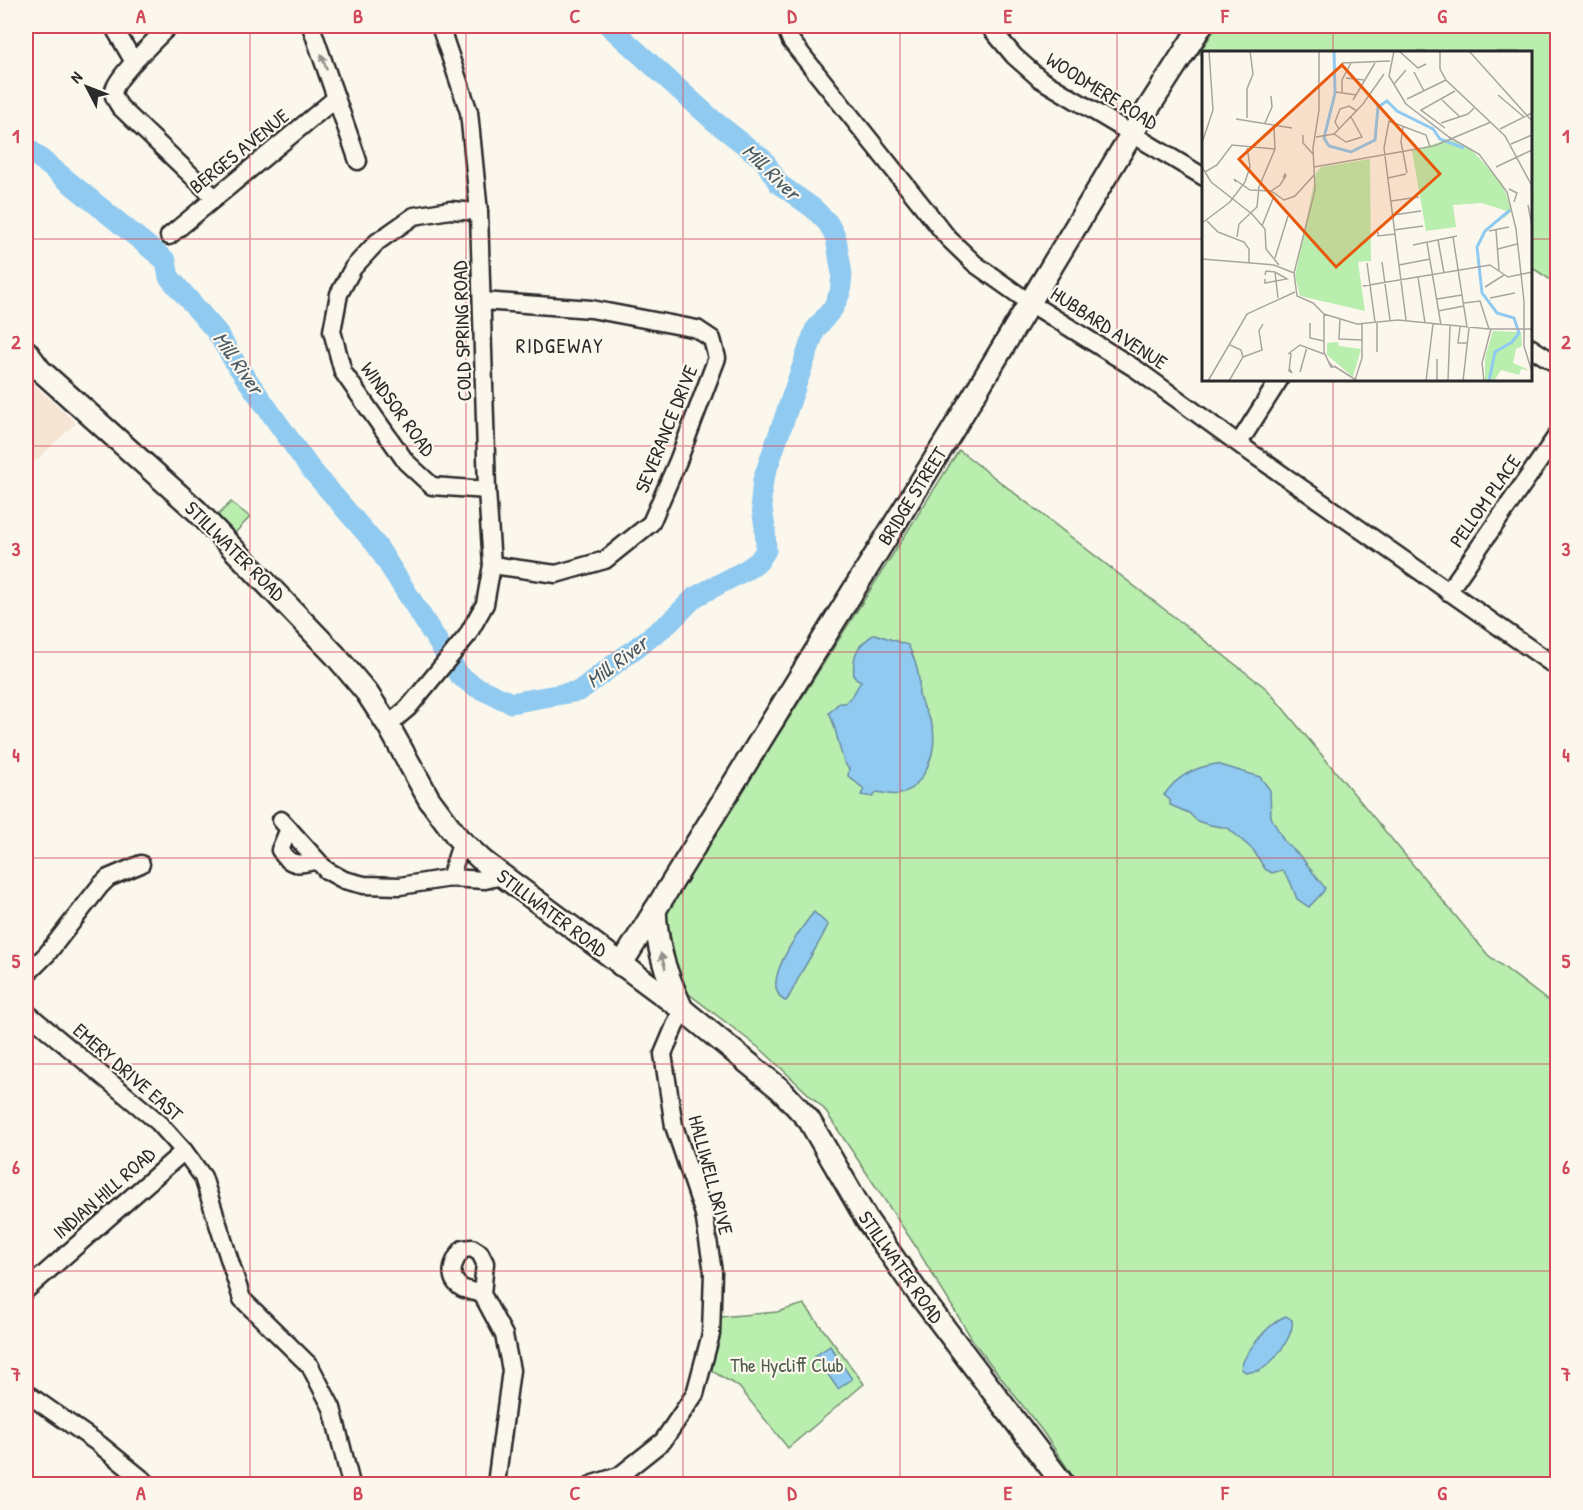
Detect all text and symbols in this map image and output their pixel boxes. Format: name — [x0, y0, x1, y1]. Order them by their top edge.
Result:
text: A — [136, 2, 146, 29]
text: B — [353, 2, 363, 29]
text: C — [570, 2, 581, 29]
text: D — [787, 2, 797, 29]
text: E — [1004, 2, 1013, 29]
text: F — [1220, 2, 1230, 29]
text: G — [1437, 2, 1447, 29]
street label: WOODMERE ROAD — [1041, 46, 1164, 136]
inset map — [1202, 51, 1532, 381]
one-way arrow — [318, 53, 328, 71]
north arrow — [57, 57, 117, 117]
text: N — [65, 66, 87, 87]
street label: BERGES AVENUE — [183, 102, 294, 199]
text: 1 — [12, 122, 20, 149]
text: 1 — [1562, 122, 1570, 149]
water label: Mill River — [736, 137, 809, 208]
street label: COLD SPRING ROAD — [446, 260, 477, 402]
street label: HUBBARD AVENUE — [1046, 280, 1173, 375]
water label: Mill River — [206, 326, 272, 402]
text: 2 — [11, 328, 21, 355]
text: 2 — [1561, 328, 1571, 355]
district label: RIDGEWAY — [516, 331, 604, 360]
street label: WINDSOR ROAD — [355, 356, 442, 462]
street label: SEVERANCE DRIVE — [628, 361, 703, 497]
street label: BRIDGE STREET — [871, 441, 953, 550]
street label: PELLOM PLACE — [1443, 449, 1527, 553]
street label: STILLWATER ROAD — [179, 495, 292, 607]
text: 3 — [12, 535, 21, 562]
text: 3 — [1562, 535, 1571, 562]
water label: Mill River — [580, 627, 656, 694]
text: 4 — [12, 741, 20, 768]
text: 4 — [1562, 741, 1570, 768]
street label: STILLWATER ROAD — [492, 862, 613, 963]
text: 5 — [12, 947, 21, 974]
text: 5 — [1562, 947, 1571, 974]
one-way arrow — [658, 952, 667, 970]
street label: EMERY DRIVE EAST — [68, 1016, 189, 1127]
street label: HALLIWELL DRIVE — [683, 1112, 740, 1238]
street label: INDIAN HILL ROAD — [47, 1140, 161, 1245]
text: 6 — [12, 1153, 20, 1180]
text: 6 — [1562, 1153, 1570, 1180]
street label: STILLWATER ROAD — [853, 1205, 950, 1329]
park label: The Hycliff Club — [730, 1351, 844, 1378]
text: 7 — [10, 1360, 21, 1387]
text: 7 — [1560, 1360, 1571, 1387]
text: A — [136, 1479, 146, 1506]
text: B — [353, 1479, 363, 1506]
text: C — [570, 1479, 581, 1506]
text: D — [787, 1479, 797, 1506]
text: E — [1004, 1479, 1013, 1506]
text: F — [1220, 1479, 1230, 1506]
text: G — [1437, 1479, 1447, 1506]

